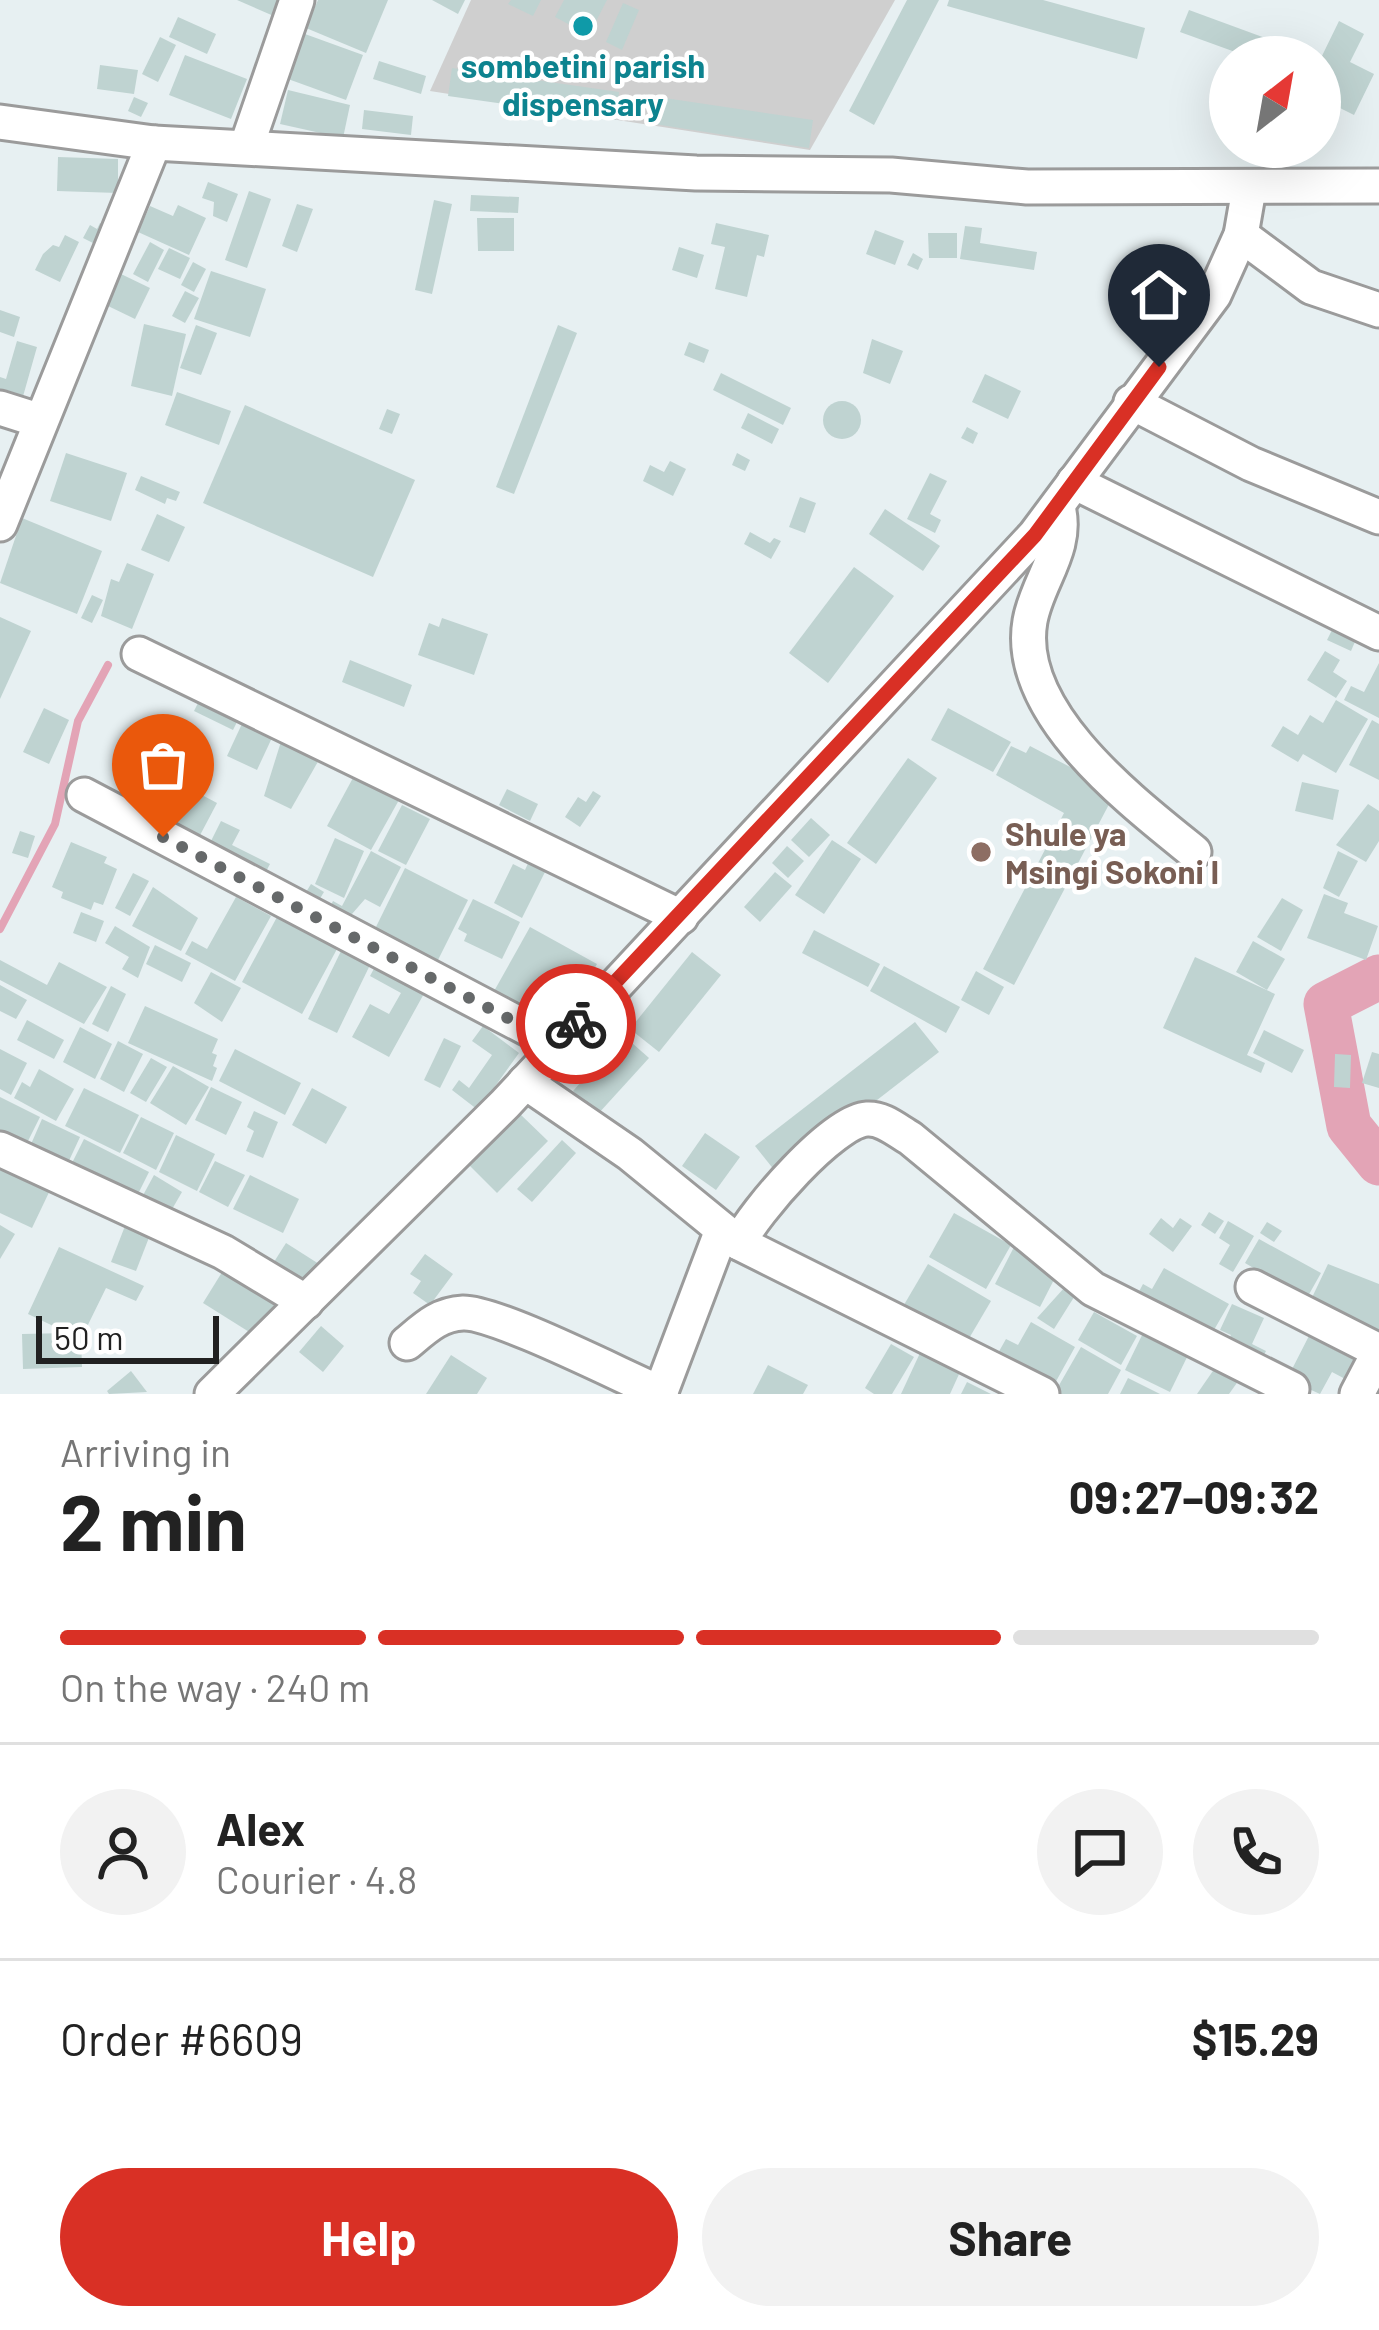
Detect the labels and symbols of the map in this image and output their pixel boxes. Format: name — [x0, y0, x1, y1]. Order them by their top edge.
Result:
marker: sombetini parish dispensary — [570, 13, 596, 39]
north arrow — [1209, 36, 1341, 168]
place label: sombetini parish dispensary — [461, 45, 705, 123]
pin — [1108, 244, 1210, 367]
pin — [112, 714, 214, 837]
place label: Shule ya Msingi Sokoni I — [1005, 813, 1219, 891]
marker: Shule ya Msingi Sokoni I — [968, 839, 994, 865]
courier — [516, 964, 636, 1084]
scale bar — [36, 1310, 219, 1363]

